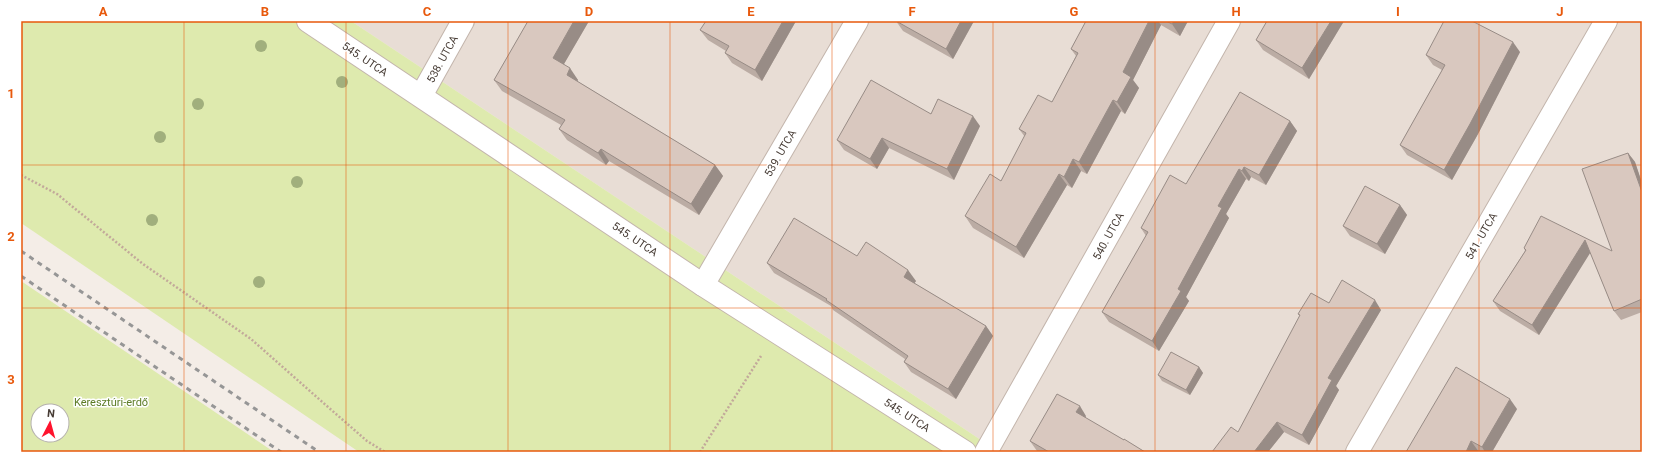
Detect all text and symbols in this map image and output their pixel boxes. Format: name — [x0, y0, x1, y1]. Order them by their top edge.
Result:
text: A — [99, 4, 108, 19]
text: B — [261, 4, 269, 19]
text: C — [423, 4, 432, 19]
text: D — [585, 4, 593, 19]
text: E — [747, 4, 755, 19]
text: F — [908, 4, 916, 19]
text: G — [1070, 4, 1079, 19]
text: H — [1231, 4, 1241, 19]
text: I — [1396, 4, 1400, 19]
text: J — [1556, 4, 1564, 19]
street label: 538. UTCA — [424, 33, 461, 85]
street label: 545. UTCA — [340, 39, 391, 80]
text: 1 — [7, 86, 15, 101]
street label: 539. UTCA — [762, 127, 799, 179]
street label: 540. UTCA — [1090, 210, 1127, 262]
street label: 541. UTCA — [1463, 210, 1500, 262]
street label: 545. UTCA — [610, 219, 661, 260]
text: 2 — [7, 229, 15, 244]
text: 3 — [7, 372, 15, 387]
park label: Keresztúri-erdő — [74, 396, 148, 409]
street label: 545. UTCA — [881, 396, 933, 435]
north arrow — [30, 403, 70, 443]
text: N — [46, 407, 56, 420]

